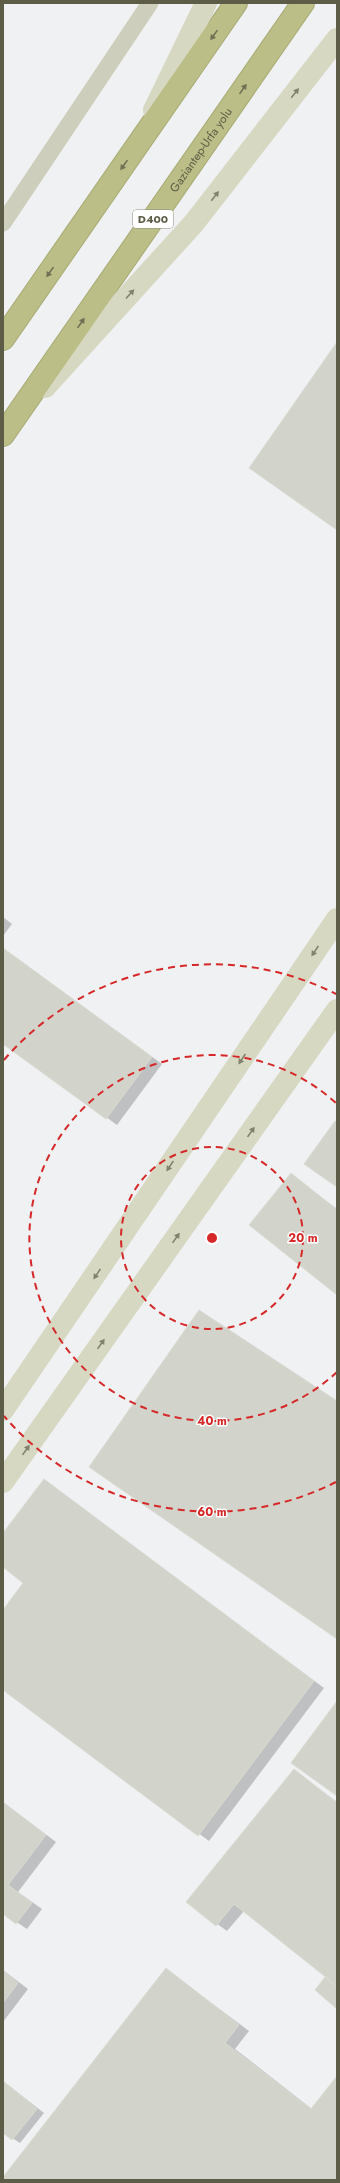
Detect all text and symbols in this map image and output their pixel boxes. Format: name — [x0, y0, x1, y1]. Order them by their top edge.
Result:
one-way arrow — [210, 30, 218, 40]
one-way arrow — [239, 84, 247, 95]
one-way arrow — [291, 88, 299, 99]
street label: Gaziantep-Urfa yolu — [165, 104, 237, 196]
one-way arrow — [120, 160, 128, 170]
one-way arrow — [211, 191, 220, 202]
road number: D400 — [133, 210, 173, 228]
one-way arrow — [46, 266, 54, 277]
one-way arrow — [125, 289, 134, 299]
one-way arrow — [77, 317, 85, 328]
one-way arrow — [311, 946, 319, 956]
one-way arrow — [238, 1053, 246, 1064]
one-way arrow — [247, 1127, 255, 1137]
one-way arrow — [166, 1161, 173, 1172]
text: 20 m — [288, 1229, 318, 1247]
centre of rings — [205, 1231, 219, 1245]
one-way arrow — [172, 1233, 180, 1243]
one-way arrow — [93, 1269, 101, 1279]
one-way arrow — [97, 1339, 105, 1349]
text: 40 m — [197, 1412, 227, 1430]
one-way arrow — [21, 1445, 29, 1455]
text: 60 m — [197, 1503, 227, 1521]

